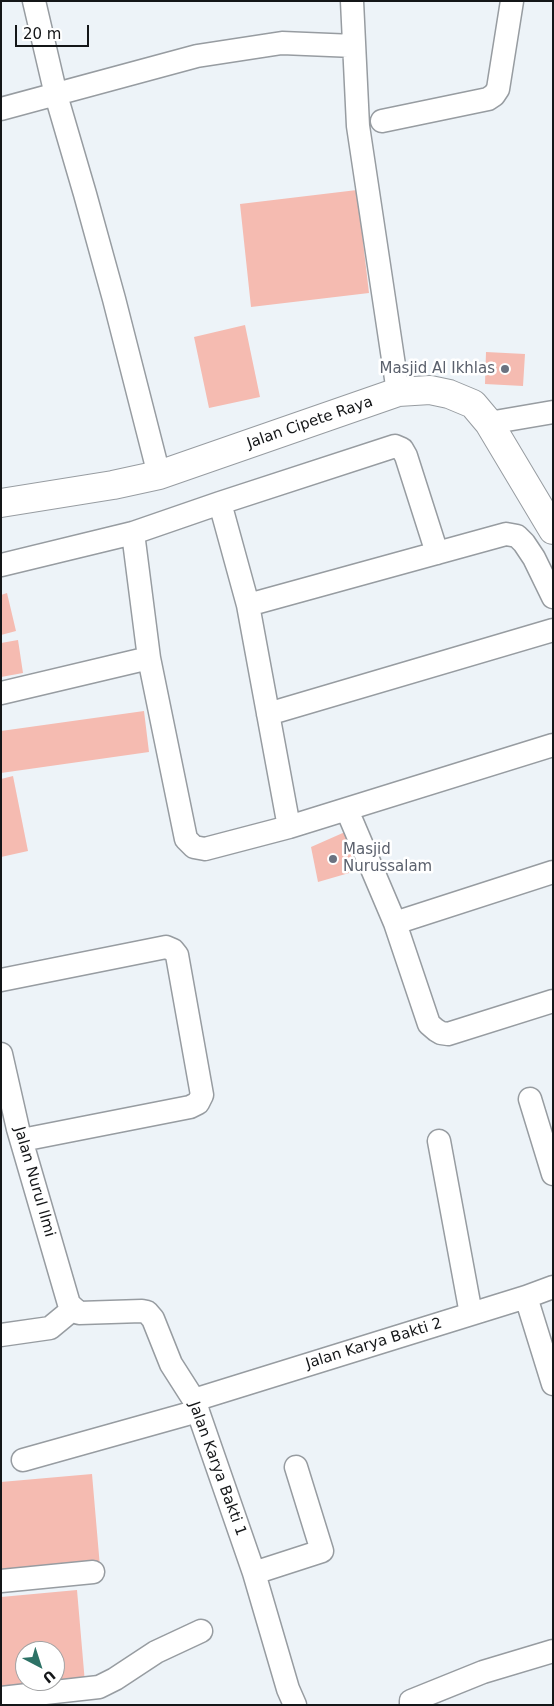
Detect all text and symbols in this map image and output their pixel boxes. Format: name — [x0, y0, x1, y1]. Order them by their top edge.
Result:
scale bar — [18, 15, 91, 47]
text: 20 m — [23, 25, 61, 43]
place label: Masjid Al Ikhlas — [379, 360, 495, 378]
marker: Masjid Al Ikhlas — [499, 363, 511, 375]
street label: Jalan Cipete Raya — [245, 393, 375, 453]
place label: Masjid Nurussalam — [343, 841, 432, 876]
marker: Masjid Nurussalam — [327, 853, 339, 865]
street label: Jalan Nurul Ilmi — [10, 1125, 58, 1239]
street label: Jalan Karya Bakti 2 — [304, 1315, 444, 1373]
street label: Jalan Karya Bakti 1 — [184, 1399, 250, 1539]
north arrow — [15, 1641, 65, 1691]
text: U — [39, 1667, 58, 1687]

